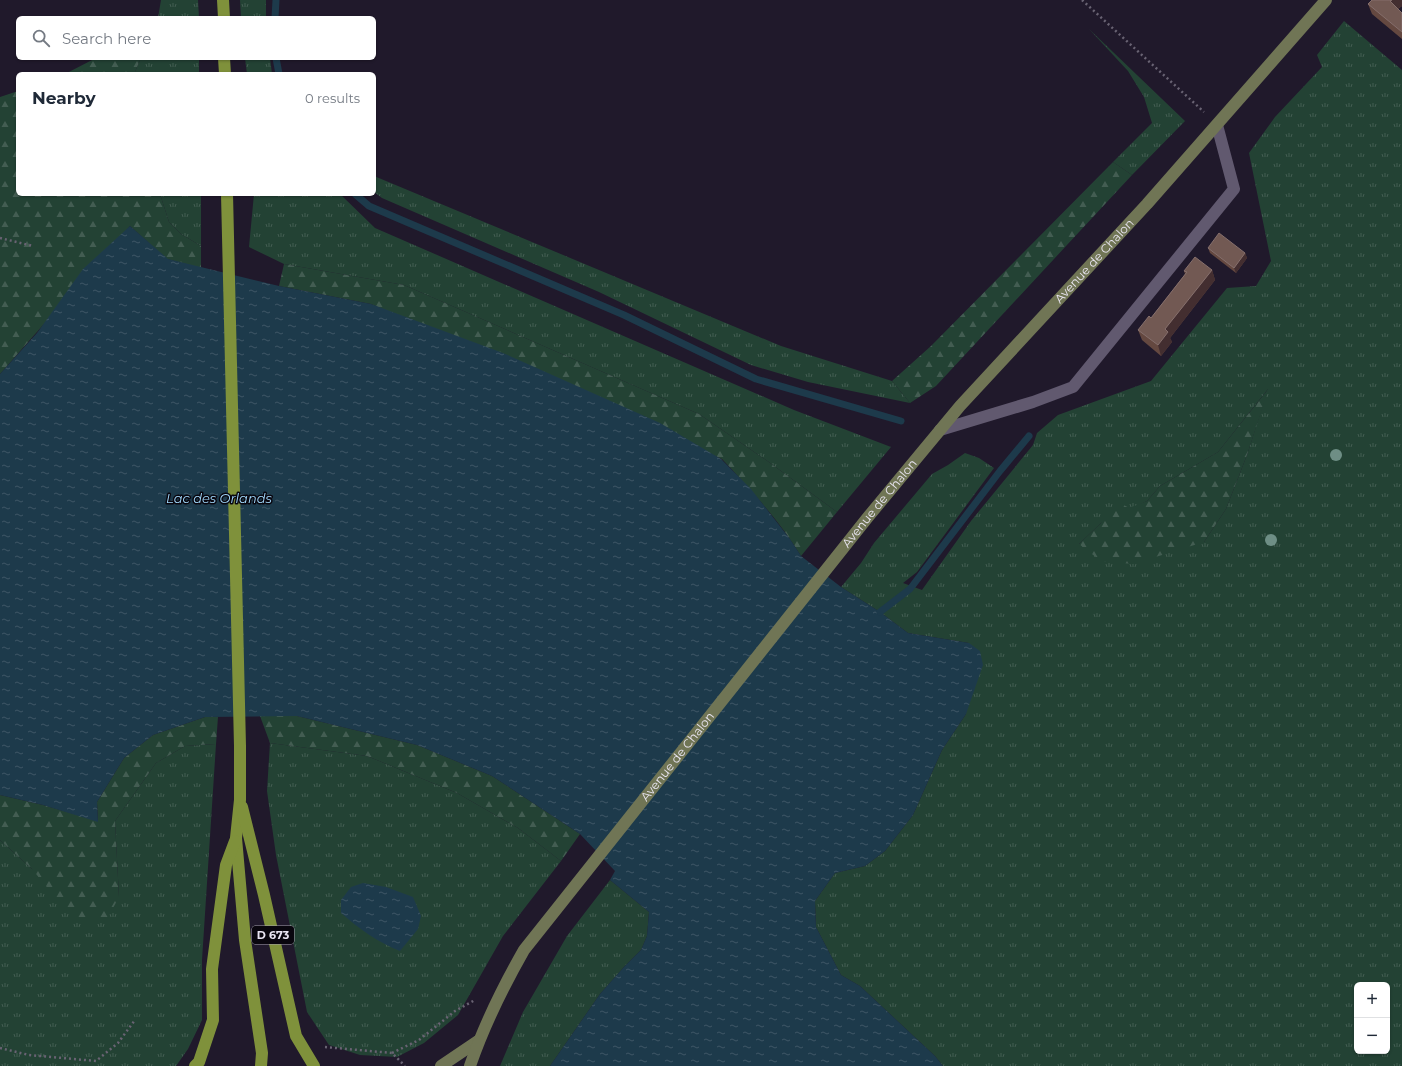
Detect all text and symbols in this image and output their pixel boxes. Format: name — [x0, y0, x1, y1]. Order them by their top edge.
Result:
search box — [16, 16, 376, 60]
icon: search — [30, 27, 52, 49]
text: Search here — [62, 29, 151, 48]
text: Nearby — [32, 88, 96, 108]
text: 0 results — [305, 90, 360, 106]
street label: Avenue de Chalon — [1051, 215, 1137, 306]
street label: Avenue de Chalon — [839, 456, 920, 550]
water label: Lac des Orlands — [166, 490, 273, 506]
street label: Avenue de Chalon — [637, 709, 717, 804]
road number: D 673 — [252, 926, 294, 944]
map controls — [1354, 982, 1390, 1054]
button: + — [1354, 982, 1390, 1018]
button: − — [1354, 1018, 1390, 1054]

